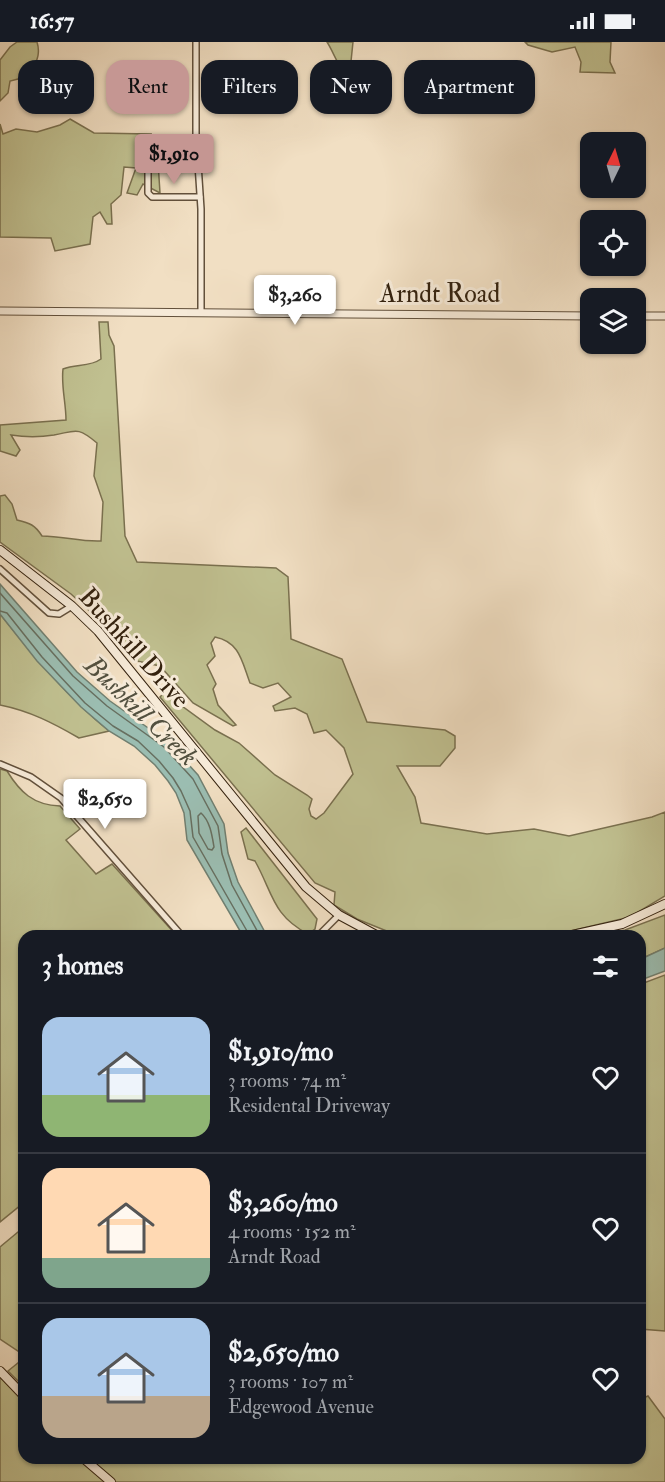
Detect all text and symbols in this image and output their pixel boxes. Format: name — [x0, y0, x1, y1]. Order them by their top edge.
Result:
text: 16:57 — [30, 7, 74, 35]
chip: Buy — [18, 60, 94, 114]
chip: Rent — [106, 60, 189, 114]
chip: Filters — [201, 60, 298, 114]
chip: New — [310, 60, 392, 114]
chip: Apartment — [404, 60, 535, 114]
north arrow — [580, 132, 646, 198]
map controls — [580, 132, 646, 354]
pin: $1,910 — [125, 134, 223, 185]
text: $1,910 — [149, 141, 199, 166]
button: locate — [580, 210, 646, 276]
pin: $3,260 — [246, 275, 344, 326]
street label: Arndt Road — [379, 278, 500, 310]
text: $3,260 — [268, 282, 322, 307]
button: layers — [580, 288, 646, 354]
street label: Bushkill Drive — [72, 581, 196, 715]
water label: Bushkill Creek — [76, 648, 204, 773]
pin: $2,650 — [56, 779, 154, 830]
text: $2,650 — [77, 786, 133, 811]
text: 3 homes — [42, 950, 123, 982]
icon: filters — [589, 950, 622, 983]
text: $1,910/mo — [228, 1036, 333, 1068]
icon: home — [90, 1041, 162, 1113]
icon: heart — [589, 1061, 622, 1094]
text: 3 rooms · 74 m² — [228, 1068, 346, 1093]
text: Residental Driveway — [228, 1093, 390, 1118]
text: $3,260/mo — [228, 1187, 338, 1219]
icon: home — [90, 1192, 162, 1264]
icon: heart — [589, 1212, 622, 1245]
text: 4 rooms · 152 m² — [228, 1219, 356, 1244]
text: Arndt Road — [228, 1244, 321, 1269]
text: $2,650/mo — [228, 1337, 339, 1369]
icon: home — [90, 1342, 162, 1414]
icon: heart — [589, 1362, 622, 1395]
text: 3 rooms · 107 m² — [228, 1369, 353, 1394]
text: Edgewood Avenue — [228, 1394, 374, 1419]

